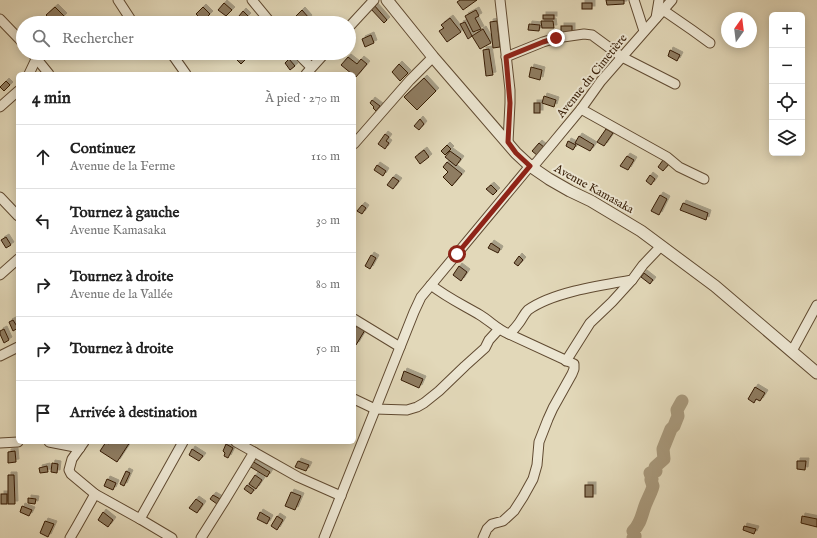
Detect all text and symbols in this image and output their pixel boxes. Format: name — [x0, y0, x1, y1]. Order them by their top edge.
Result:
north arrow — [721, 12, 757, 48]
map controls — [769, 12, 805, 156]
button: + — [769, 12, 805, 48]
search box — [16, 16, 356, 60]
icon: search — [30, 27, 52, 49]
text: Rechercher — [62, 29, 134, 48]
route end — [547, 29, 565, 47]
street label: Avenue du Cimetière — [553, 31, 631, 122]
button: − — [769, 48, 805, 84]
button: locate — [769, 84, 805, 120]
text: 4 min — [32, 88, 71, 109]
text: À pied · 270 m — [265, 90, 340, 107]
button: layers — [769, 120, 805, 156]
text: Continuez — [70, 139, 135, 158]
icon: ahead — [32, 146, 54, 168]
text: 110 m — [311, 148, 340, 165]
text: Avenue de la Ferme — [70, 158, 175, 175]
street label: Avenue Kamasaka — [551, 160, 637, 217]
text: Tournez à gauche — [70, 203, 179, 222]
icon: left — [32, 210, 54, 232]
text: 30 m — [316, 212, 340, 229]
text: Avenue Kamasaka — [70, 222, 166, 239]
route start — [448, 245, 466, 263]
text: Tournez à droite — [70, 267, 173, 286]
icon: right — [32, 274, 54, 296]
text: 80 m — [316, 276, 340, 293]
text: Avenue de la Vallée — [70, 286, 173, 303]
icon: right — [32, 338, 54, 360]
text: Tournez à droite — [70, 339, 173, 358]
text: 50 m — [316, 340, 340, 357]
icon: arrive — [32, 402, 54, 424]
text: Arrivée à destination — [70, 403, 197, 422]

